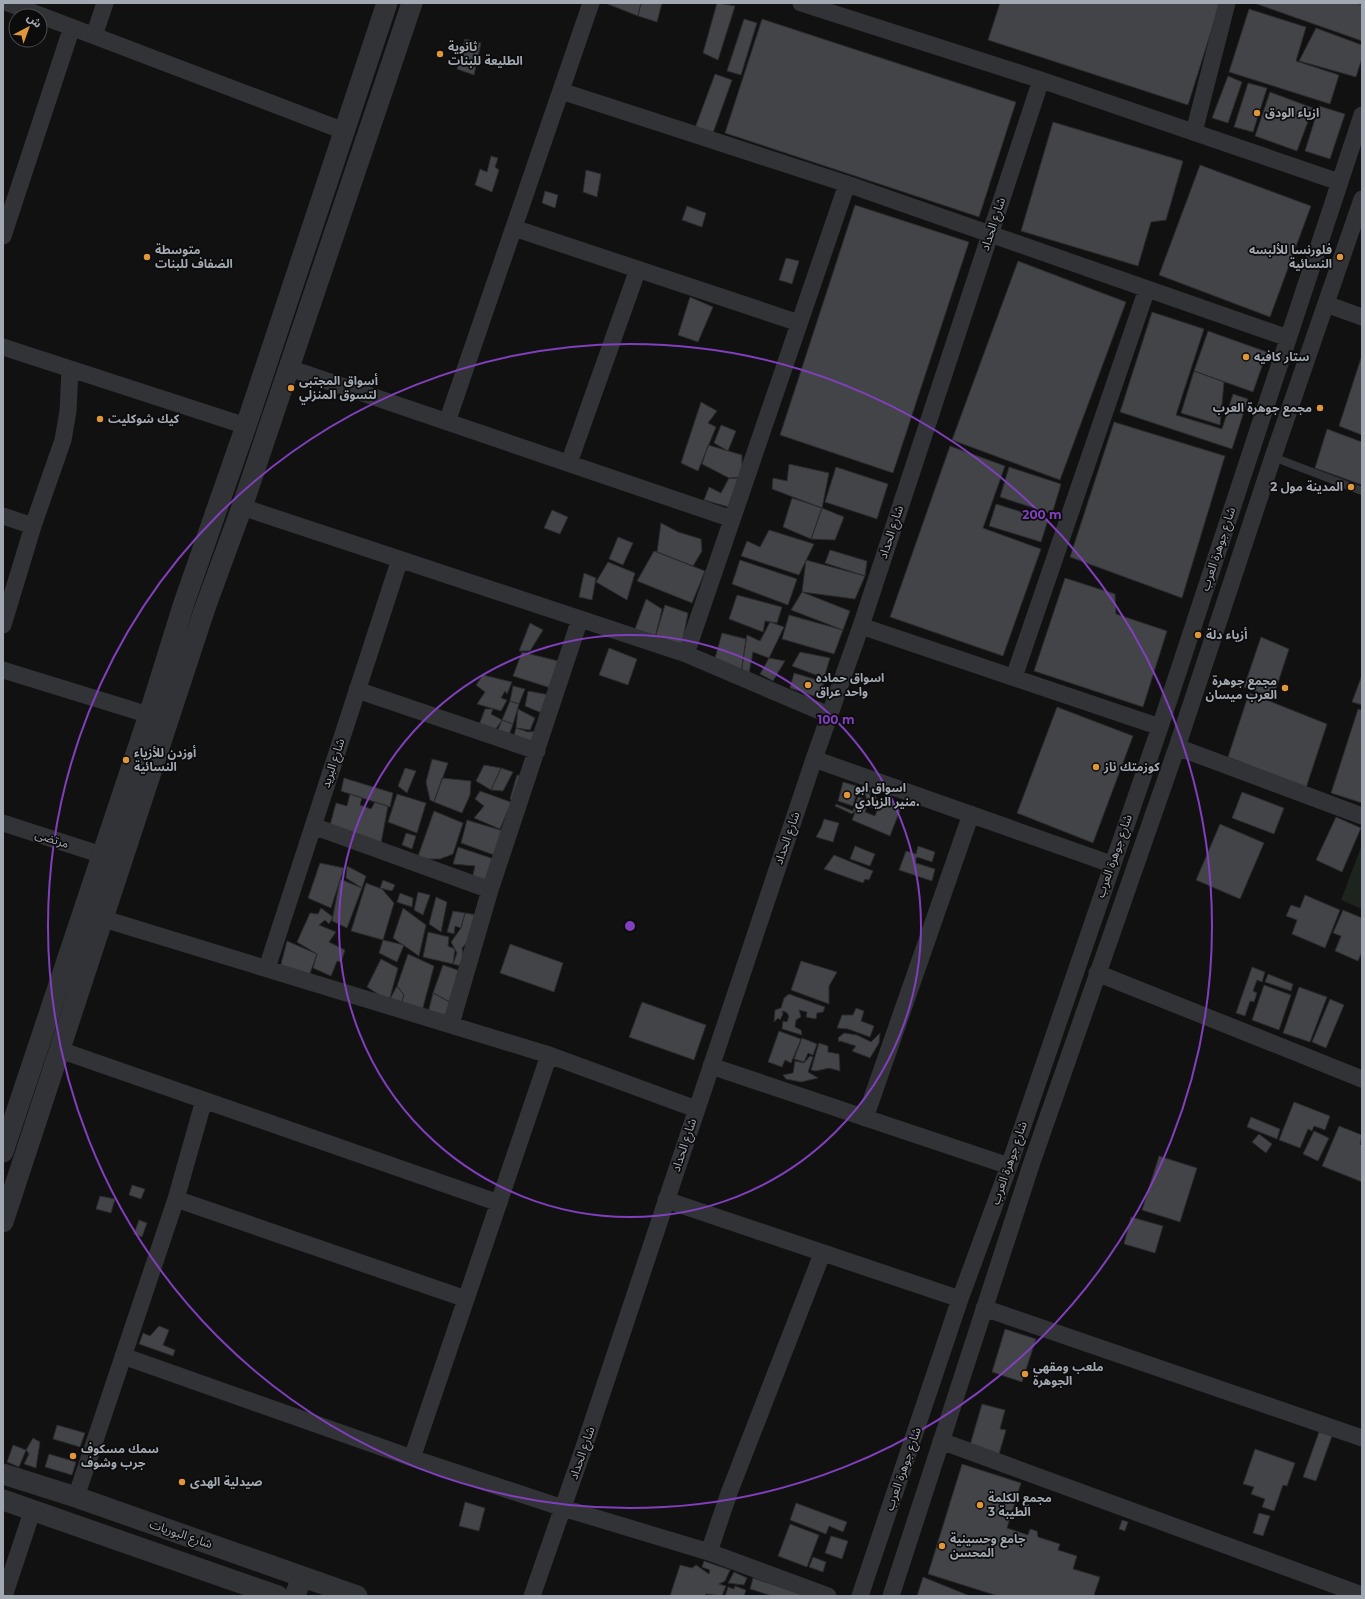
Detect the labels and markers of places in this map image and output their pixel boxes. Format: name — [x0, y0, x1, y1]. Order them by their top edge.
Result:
place label: ثانوية الطليعة للبنات — [448, 39, 523, 68]
marker: ثانوية الطليعة للبنات — [435, 49, 445, 59]
place label: ازياء الودق — [1265, 105, 1319, 120]
marker: ازياء الودق — [1252, 108, 1262, 118]
place label: متوسطة الضفاف للبنات — [155, 242, 233, 271]
place label: فلورنسا للألبسه النسائية — [1249, 242, 1332, 271]
marker: متوسطة الضفاف للبنات — [142, 252, 152, 262]
marker: فلورنسا للألبسه النسائية — [1335, 252, 1345, 262]
place label: ستار كافيه — [1254, 349, 1309, 364]
marker: ستار كافيه — [1241, 352, 1251, 362]
place label: أسواق المجتبى لتسوق المنزلي — [299, 373, 378, 405]
marker: أسواق المجتبى لتسوق المنزلي — [286, 383, 296, 393]
place label: مجمع جوهرة العرب — [1213, 400, 1312, 417]
marker: مجمع جوهرة العرب — [1315, 403, 1325, 413]
place label: كيك شوكليت — [108, 411, 180, 426]
marker: كيك شوكليت — [95, 414, 105, 424]
place label: المدينة مول 2 — [1270, 479, 1343, 494]
marker: المدينة مول 2 — [1346, 482, 1356, 492]
place label: أزياء دلة — [1206, 627, 1247, 642]
marker: أزياء دلة — [1193, 630, 1203, 640]
place label: اسواق حماده واحد عراق — [816, 670, 884, 699]
place label: مجمع جوهرة العرب ميسان — [1206, 673, 1277, 702]
marker: اسواق حماده واحد عراق — [803, 680, 813, 690]
marker: مجمع جوهرة العرب ميسان — [1280, 683, 1290, 693]
place label: أوزدن للأزياء النسائية — [134, 745, 196, 774]
marker: أوزدن للأزياء النسائية — [121, 755, 131, 765]
place label: كوزمتك ناز — [1103, 759, 1160, 774]
marker: كوزمتك ناز — [1091, 762, 1101, 772]
place label: اسواق ابو منير الزيادي. — [855, 780, 920, 812]
marker: اسواق ابو منير الزيادي. — [842, 790, 852, 800]
centre of rings — [623, 919, 637, 933]
place label: ملعب ومقهى الجوهرة — [1033, 1359, 1104, 1388]
marker: ملعب ومقهى الجوهرة — [1020, 1369, 1030, 1379]
place label: سمك مسكوف جرب وشوف — [81, 1441, 159, 1470]
marker: سمك مسكوف جرب وشوف — [68, 1451, 78, 1461]
place label: صيدلية الهدى — [190, 1474, 263, 1489]
marker: صيدلية الهدى — [177, 1477, 187, 1487]
place label: مجمع الكلمة الطيبة 3 — [987, 1490, 1052, 1519]
marker: مجمع الكلمة الطيبة 3 — [975, 1500, 985, 1510]
place label: جامع وحسينية المحسن — [950, 1531, 1026, 1560]
marker: جامع وحسينية المحسن — [937, 1541, 947, 1551]

